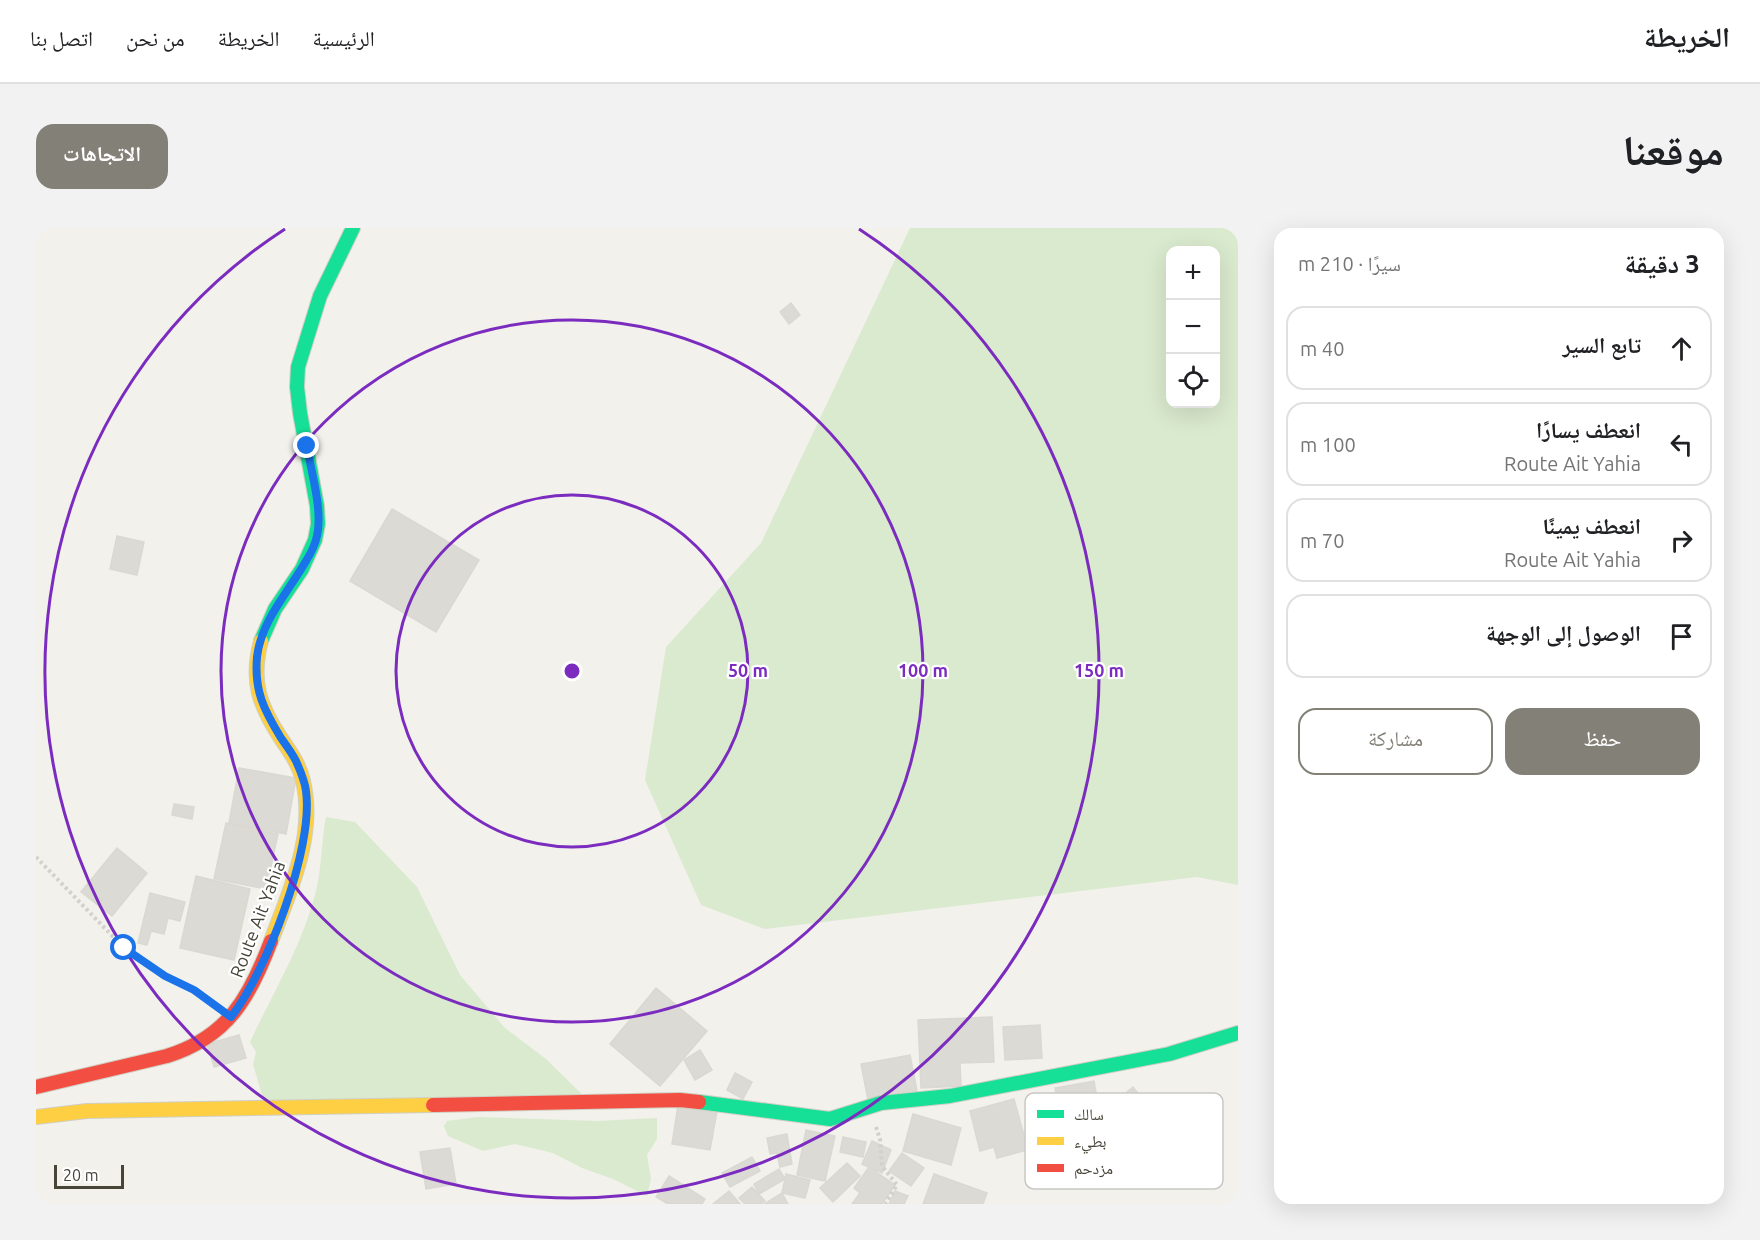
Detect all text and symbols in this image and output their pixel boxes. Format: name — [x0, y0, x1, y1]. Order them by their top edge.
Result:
text: الخريطة — [1644, 21, 1730, 52]
text: اتصل بنا — [30, 26, 93, 50]
text: من نحن — [126, 26, 185, 50]
text: الخريطة — [218, 26, 280, 50]
text: الرئيسية — [313, 26, 375, 50]
button: الاتجاهات — [36, 124, 168, 189]
text: موقعنا — [1623, 126, 1724, 173]
map controls — [1166, 246, 1220, 408]
button: + — [1166, 246, 1220, 300]
text: 3 دقيقة — [1625, 249, 1700, 278]
text: سيرًا · 210 m — [1298, 252, 1401, 275]
button: − — [1166, 300, 1220, 354]
text: تابع السير — [1562, 332, 1641, 357]
icon: ahead — [1665, 332, 1698, 365]
text: 40 m — [1300, 337, 1344, 360]
button: locate — [1166, 354, 1220, 408]
text: انعطف يسارًا — [1536, 417, 1641, 442]
icon: left — [1665, 428, 1698, 461]
route end — [293, 432, 319, 458]
text: 100 m — [1300, 433, 1356, 456]
text: Route Ait Yahia — [1504, 452, 1641, 475]
text: انعطف يمينًا — [1542, 513, 1641, 538]
icon: right — [1665, 524, 1698, 557]
text: 70 m — [1300, 529, 1344, 552]
text: Route Ait Yahia — [1504, 548, 1641, 571]
text: الوصول إلى الوجهة — [1486, 620, 1641, 645]
icon: arrive — [1665, 620, 1698, 653]
text: 50 m — [728, 660, 768, 680]
text: 100 m — [898, 660, 948, 680]
text: 150 m — [1074, 660, 1124, 680]
centre of rings — [562, 661, 582, 681]
button: مشاركة — [1298, 708, 1493, 775]
button: حفظ — [1505, 708, 1700, 775]
street label: Route Ait Yahia — [226, 858, 288, 980]
route start — [110, 934, 136, 960]
legend — [1025, 1093, 1223, 1189]
text: سالك — [1074, 1105, 1104, 1123]
text: بطيء — [1074, 1132, 1106, 1154]
text: مزدحم — [1074, 1159, 1113, 1179]
scale bar — [54, 1162, 124, 1190]
text: 20 m — [63, 1166, 99, 1184]

